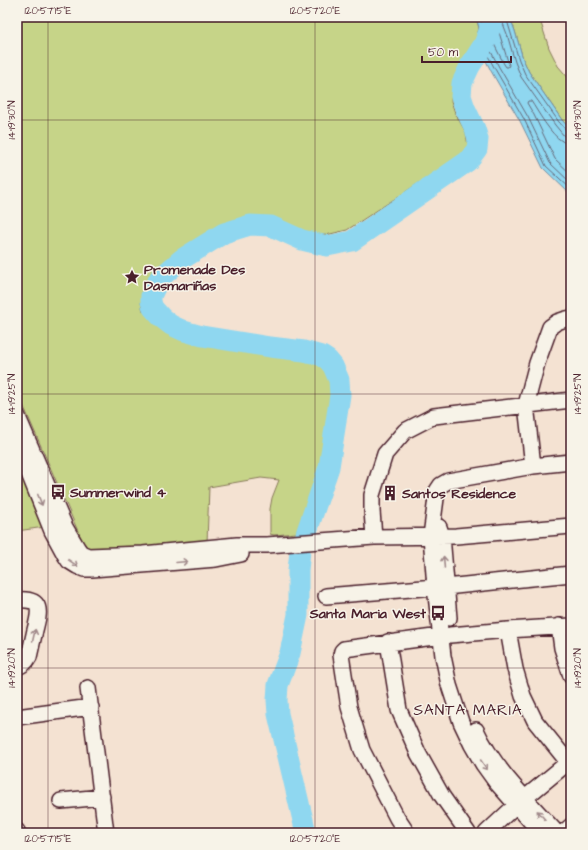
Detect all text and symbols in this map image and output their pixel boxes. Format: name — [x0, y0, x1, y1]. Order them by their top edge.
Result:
text: 120°57'15"E — [24, 4, 72, 18]
text: 120°57'20"E — [290, 4, 340, 18]
scale bar — [422, 38, 511, 64]
text: 50 m — [428, 44, 459, 61]
text: 14°19'30"N — [5, 101, 19, 139]
text: 14°19'30"N — [571, 101, 585, 139]
place label: Promenade Des Dasmariñas — [144, 260, 245, 296]
place icon: Promenade Des Dasmariñas — [123, 268, 141, 286]
text: 14°19'25"N — [5, 374, 19, 414]
text: 14°19'25"N — [571, 374, 585, 414]
bus stop icon: Summerwind 4 — [49, 483, 67, 501]
place label: Summerwind 4 — [69, 483, 166, 503]
building icon: Santos Residence — [381, 484, 399, 502]
place label: Santos Residence — [401, 484, 517, 504]
one-way arrow — [36, 494, 44, 506]
one-way arrow — [441, 556, 448, 569]
one-way arrow — [175, 558, 188, 565]
one-way arrow — [68, 559, 79, 567]
place label: Santa Maria West — [309, 604, 426, 624]
bus stop icon: Santa Maria West — [429, 604, 447, 622]
one-way arrow — [31, 629, 38, 642]
text: 14°19'20"N — [5, 648, 19, 688]
text: 14°19'20"N — [571, 648, 585, 688]
district label: SANTA MARIA — [413, 700, 523, 721]
one-way arrow — [479, 759, 488, 770]
one-way arrow — [537, 811, 546, 821]
text: 120°57'15"E — [24, 832, 72, 846]
text: 120°57'20"E — [290, 832, 340, 846]

